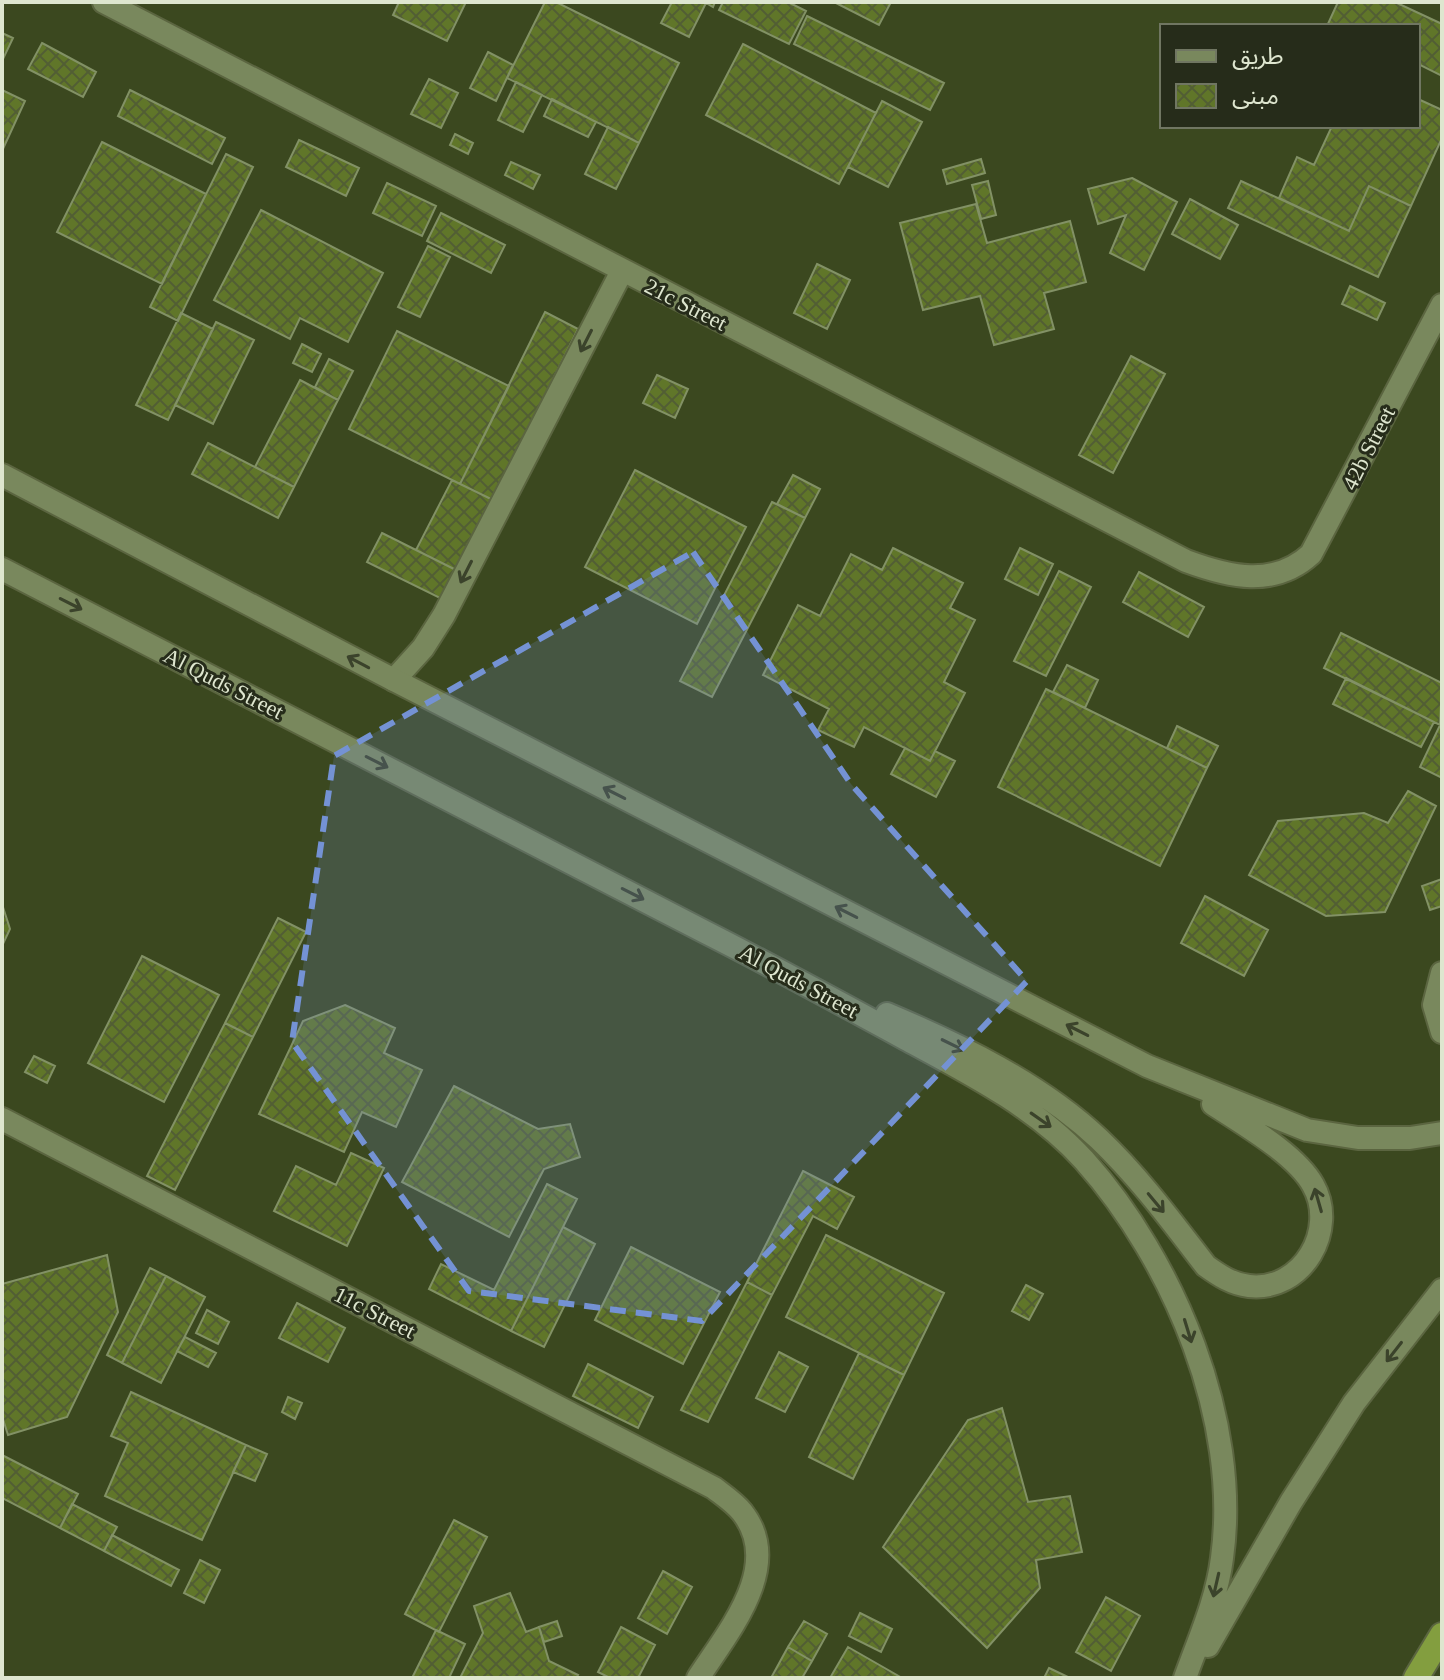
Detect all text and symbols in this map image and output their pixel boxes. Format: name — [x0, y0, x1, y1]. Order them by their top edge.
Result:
legend — [1160, 24, 1420, 128]
text: طريق — [1232, 43, 1284, 71]
text: مبنى — [1232, 83, 1279, 109]
street label: 21c Street — [641, 273, 731, 336]
one-way arrow — [577, 328, 593, 352]
street label: 42b Street — [1337, 403, 1400, 494]
one-way arrow — [458, 559, 474, 583]
one-way arrow — [59, 597, 83, 613]
street label: Al Quds Street — [160, 643, 288, 724]
one-way arrow — [347, 653, 370, 669]
one-way arrow — [365, 755, 389, 770]
one-way arrow — [603, 785, 627, 801]
one-way arrow — [620, 887, 644, 903]
one-way arrow — [834, 903, 858, 919]
street label: Al Quds Street — [735, 940, 862, 1023]
one-way arrow — [1066, 1022, 1090, 1037]
one-way arrow — [941, 1037, 965, 1053]
one-way arrow — [1029, 1112, 1051, 1128]
one-way arrow — [1309, 1187, 1324, 1213]
one-way arrow — [1147, 1193, 1165, 1213]
street label: 11c Street — [330, 1281, 420, 1344]
one-way arrow — [1181, 1317, 1196, 1343]
one-way arrow — [1386, 1341, 1403, 1362]
one-way arrow — [1208, 1572, 1223, 1598]

